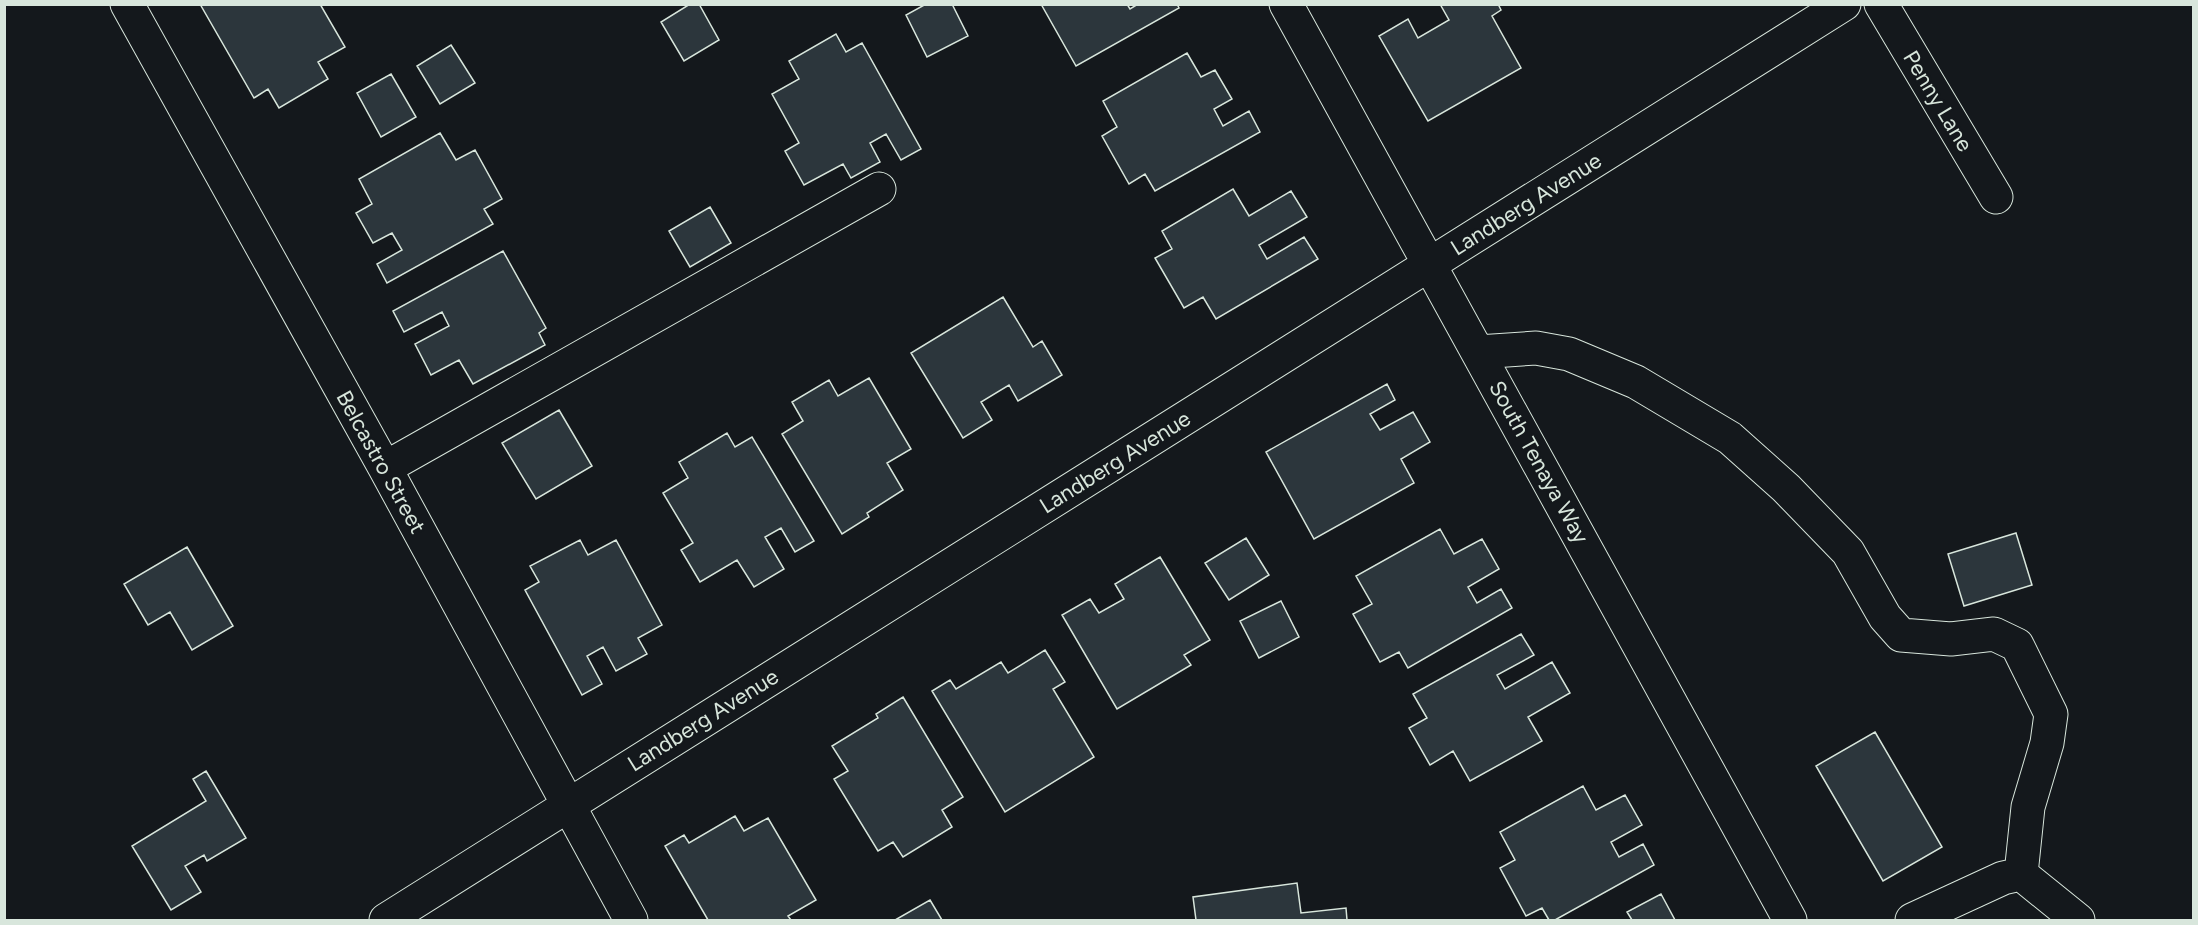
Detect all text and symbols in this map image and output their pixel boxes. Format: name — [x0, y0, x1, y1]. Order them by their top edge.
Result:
street label: Penny Lane — [1897, 46, 1979, 156]
street label: Landberg Avenue — [1446, 147, 1606, 261]
street label: South Tenaya Way — [1483, 376, 1595, 548]
street label: Belcastro Street — [331, 386, 431, 538]
street label: Landberg Avenue — [1035, 405, 1195, 519]
street label: Landberg Avenue — [623, 663, 783, 777]

